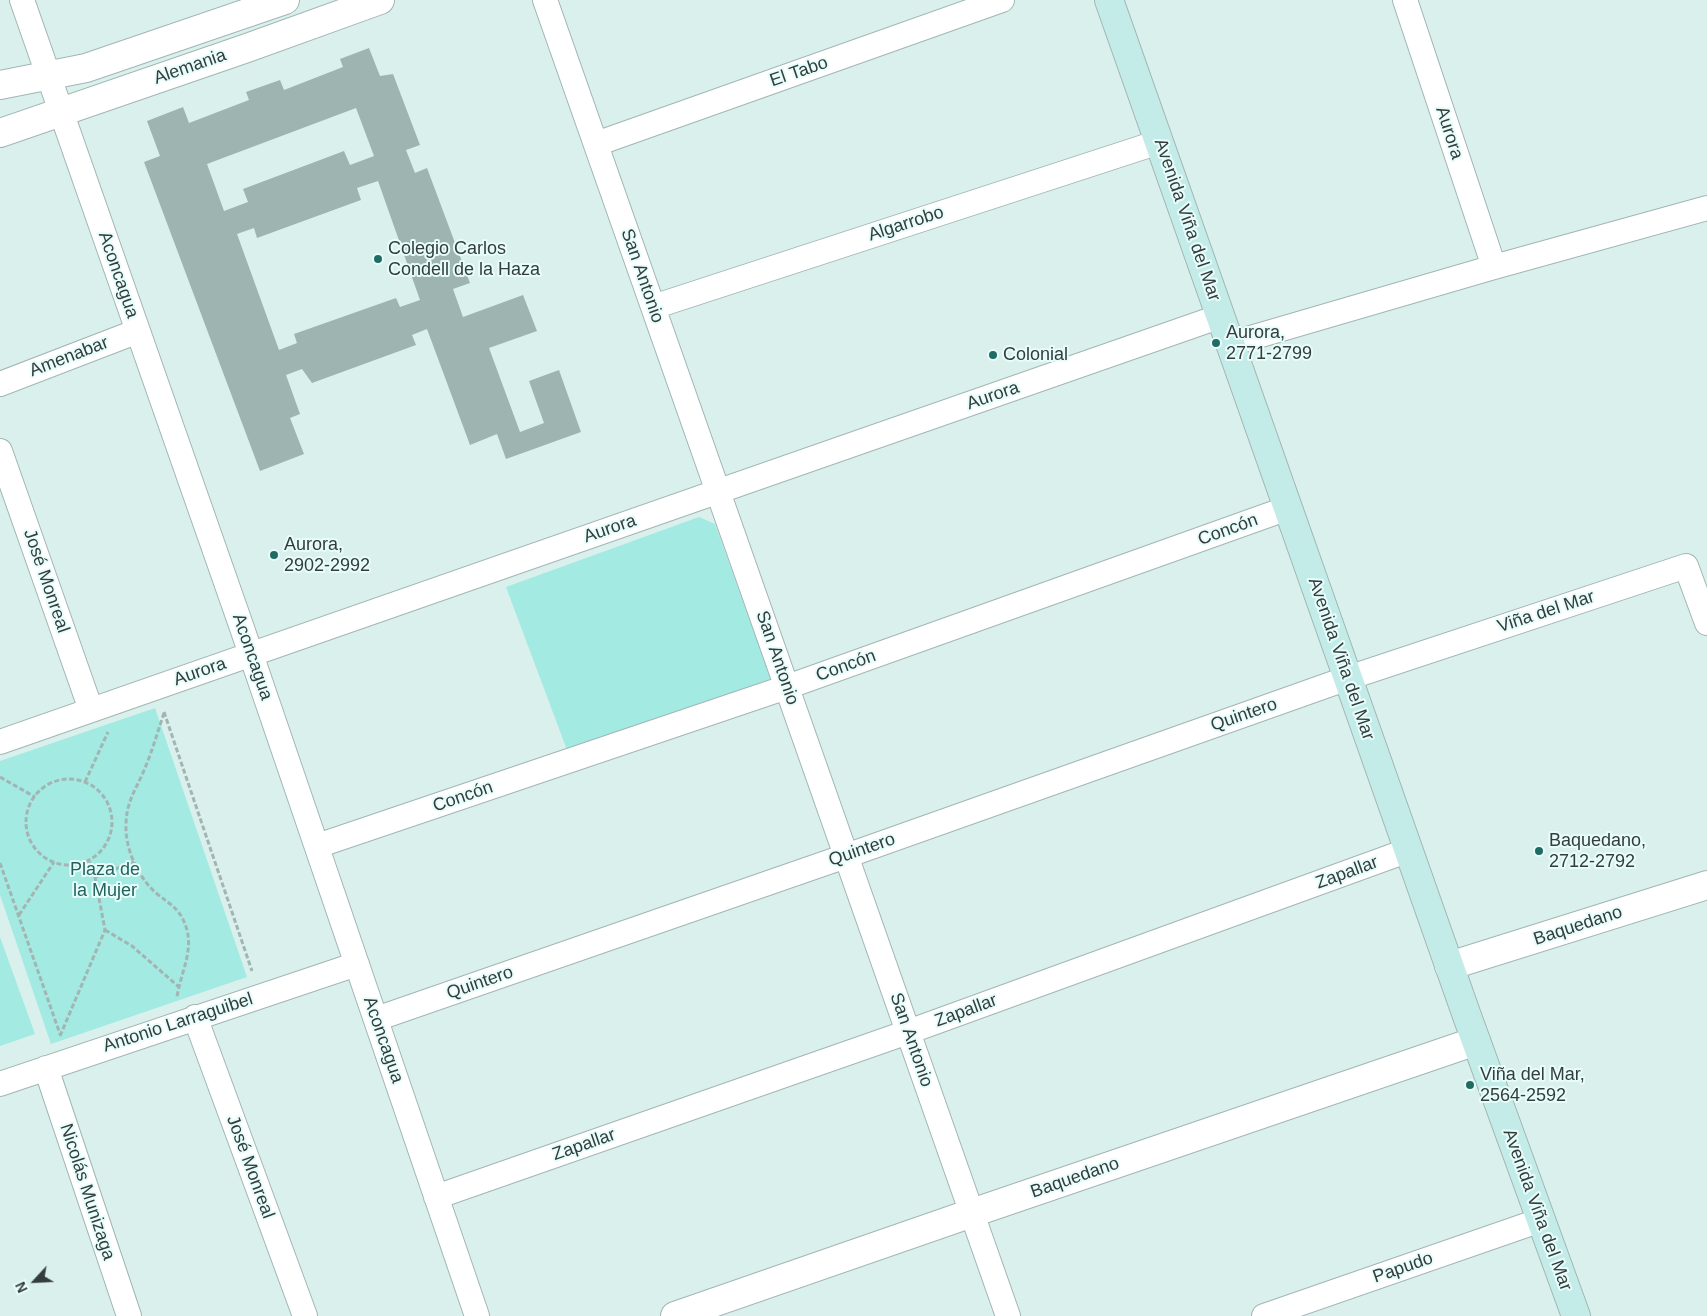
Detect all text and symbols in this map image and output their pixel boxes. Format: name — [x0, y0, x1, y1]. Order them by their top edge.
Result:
street label: Alemania — [151, 45, 229, 89]
street label: El Tabo — [767, 52, 831, 92]
street label: Aurora — [1430, 104, 1468, 162]
street label: Avenida Viña del Mar — [1149, 136, 1225, 304]
street label: Algarrobo — [866, 202, 946, 246]
street label: San Antonio — [616, 226, 668, 326]
street label: Aconcagua — [93, 229, 143, 321]
place label: Colegio Carlos Condell de la Haza — [388, 238, 540, 280]
marker: Colegio Carlos Condell de la Haza — [372, 253, 384, 265]
place label: Aurora, 2771-2799 — [1226, 322, 1312, 364]
street label: Amenabar — [26, 332, 112, 382]
marker: Aurora, 2771-2799 — [1210, 337, 1222, 349]
place label: Colonial — [1003, 344, 1068, 366]
marker: Colonial — [987, 349, 999, 361]
street label: Aurora — [964, 377, 1022, 415]
street label: Concón — [1195, 509, 1261, 551]
street label: Aurora — [581, 510, 639, 548]
street label: José Monreal — [18, 526, 74, 636]
place label: Aurora, 2902-2992 — [284, 534, 370, 576]
marker: Aurora, 2902-2992 — [268, 549, 280, 561]
street label: Avenida Viña del Mar — [1303, 575, 1379, 743]
street label: Viña del Mar — [1495, 586, 1597, 638]
street label: San Antonio — [751, 608, 803, 708]
street label: Aconcagua — [227, 611, 277, 703]
street label: Concón — [813, 645, 879, 687]
street label: Aurora — [171, 653, 229, 691]
street label: Quintero — [1208, 694, 1280, 736]
street label: Concón — [430, 777, 496, 817]
street label: Quintero — [826, 829, 898, 871]
place label: Baquedano, 2712-2792 — [1549, 830, 1646, 872]
marker: Baquedano, 2712-2792 — [1533, 845, 1545, 857]
street label: Zapallar — [1313, 852, 1381, 894]
park label: Plaza de la Mujer — [70, 859, 140, 902]
street label: Baquedano — [1531, 901, 1625, 951]
street label: Quintero — [444, 962, 516, 1004]
street label: Antonio Larraguibel — [100, 989, 256, 1057]
street label: San Antonio — [885, 990, 937, 1090]
street label: Zapallar — [932, 990, 1000, 1032]
street label: Aconcagua — [358, 994, 408, 1086]
place label: Viña del Mar, 2564-2592 — [1480, 1064, 1585, 1106]
marker: Viña del Mar, 2564-2592 — [1464, 1079, 1476, 1091]
street label: José Monreal — [221, 1113, 279, 1221]
street label: Nicolás Munizaga — [55, 1121, 119, 1263]
street label: Zapallar — [550, 1124, 618, 1166]
street label: Avenida Viña del Mar — [1498, 1126, 1576, 1294]
street label: Baquedano — [1028, 1153, 1122, 1203]
street label: Papudo — [1370, 1248, 1436, 1288]
north arrow — [10, 1256, 60, 1306]
text: N — [12, 1279, 31, 1295]

